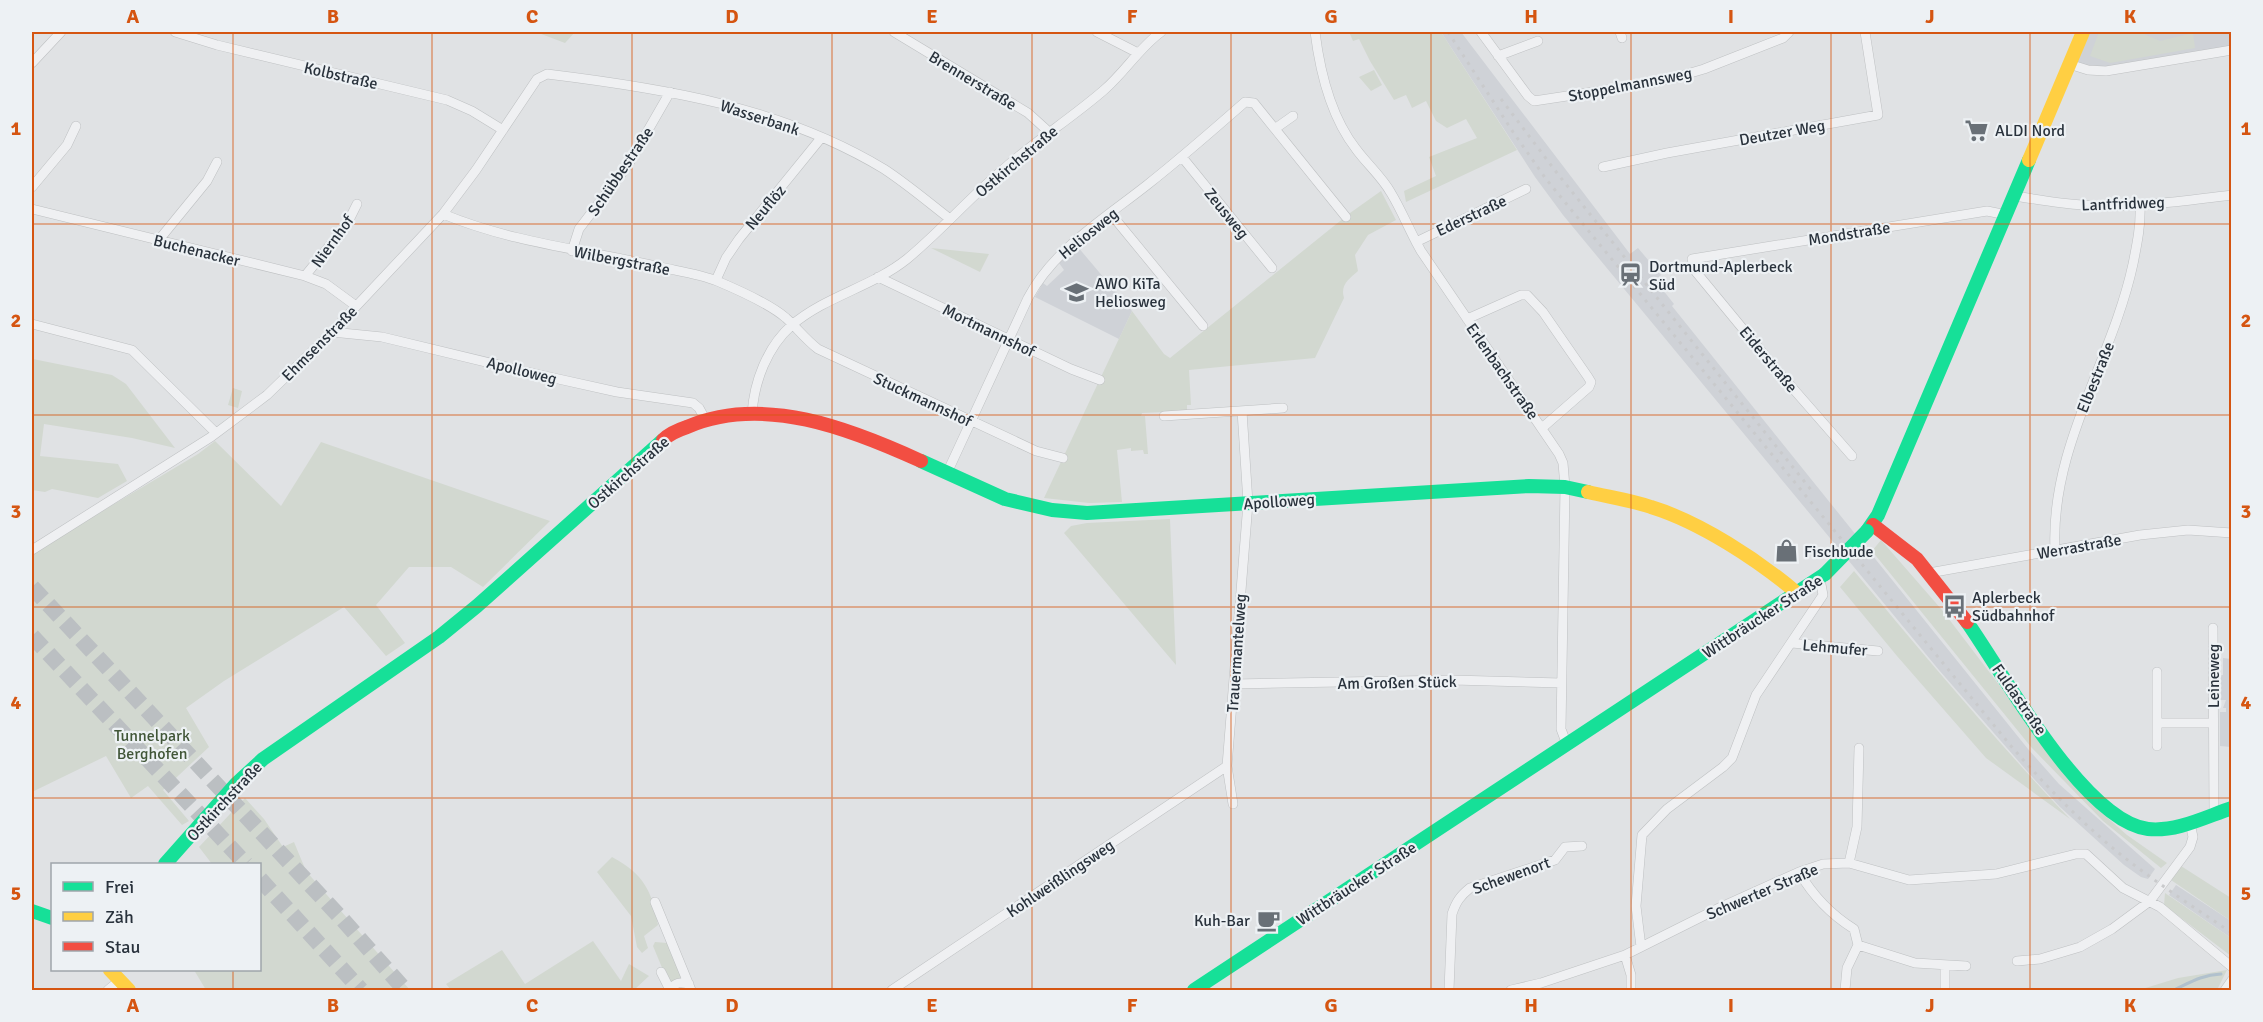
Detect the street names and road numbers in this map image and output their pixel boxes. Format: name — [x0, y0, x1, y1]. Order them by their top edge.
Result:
street label: Brennerstraße — [925, 47, 1020, 115]
street label: Kolbstraße — [302, 58, 380, 94]
street label: Stoppelmannsweg — [1567, 63, 1694, 107]
street label: Wasserbank — [717, 96, 802, 140]
street label: Deutzer Weg — [1738, 116, 1827, 150]
street label: Ostkirchstraße — [971, 121, 1062, 202]
street label: Schübbestraße — [584, 123, 658, 220]
street label: Neuflöz — [741, 181, 790, 234]
street label: Zeusweg — [1200, 184, 1253, 243]
street label: Ederstraße — [1433, 191, 1510, 241]
street label: Lantfridweg — [2081, 193, 2165, 215]
street label: Heliosweg — [1055, 204, 1122, 264]
street label: Niernhof — [307, 211, 359, 272]
street label: Mondstraße — [1807, 218, 1892, 250]
street label: Buchenacker — [151, 231, 242, 271]
street label: Wilbergstraße — [572, 242, 672, 280]
street label: Mortmannshof — [939, 300, 1039, 362]
street label: Ehmsenstraße — [278, 302, 362, 386]
street label: Erlenbachstraße — [1461, 319, 1543, 424]
street label: Eiderstraße — [1735, 322, 1802, 397]
street label: Elbestraße — [2073, 339, 2119, 416]
street label: Apolloweg — [485, 353, 559, 389]
street label: Stuckmannshof — [870, 368, 976, 432]
street label: Ostkirchstraße — [584, 432, 674, 514]
street label: Apolloweg — [1243, 490, 1315, 514]
street label: Werrastraße — [2035, 530, 2123, 564]
street label: Wittbräucker Straße — [1699, 571, 1826, 663]
street label: Trauermantelweg — [1223, 593, 1251, 713]
street label: Lehmufer — [1802, 635, 1868, 661]
street label: Leineweg — [2204, 644, 2224, 708]
street label: Fuldastraße — [1987, 660, 2051, 739]
street label: Am Großen Stück — [1337, 672, 1457, 694]
street label: Ostkirchstraße — [183, 758, 267, 846]
street label: Kohlweißlingsweg — [1003, 835, 1118, 922]
street label: Wittbräucker Straße — [1293, 838, 1420, 930]
street label: Schewenort — [1470, 853, 1553, 899]
street label: Schwerter Straße — [1703, 859, 1821, 925]

